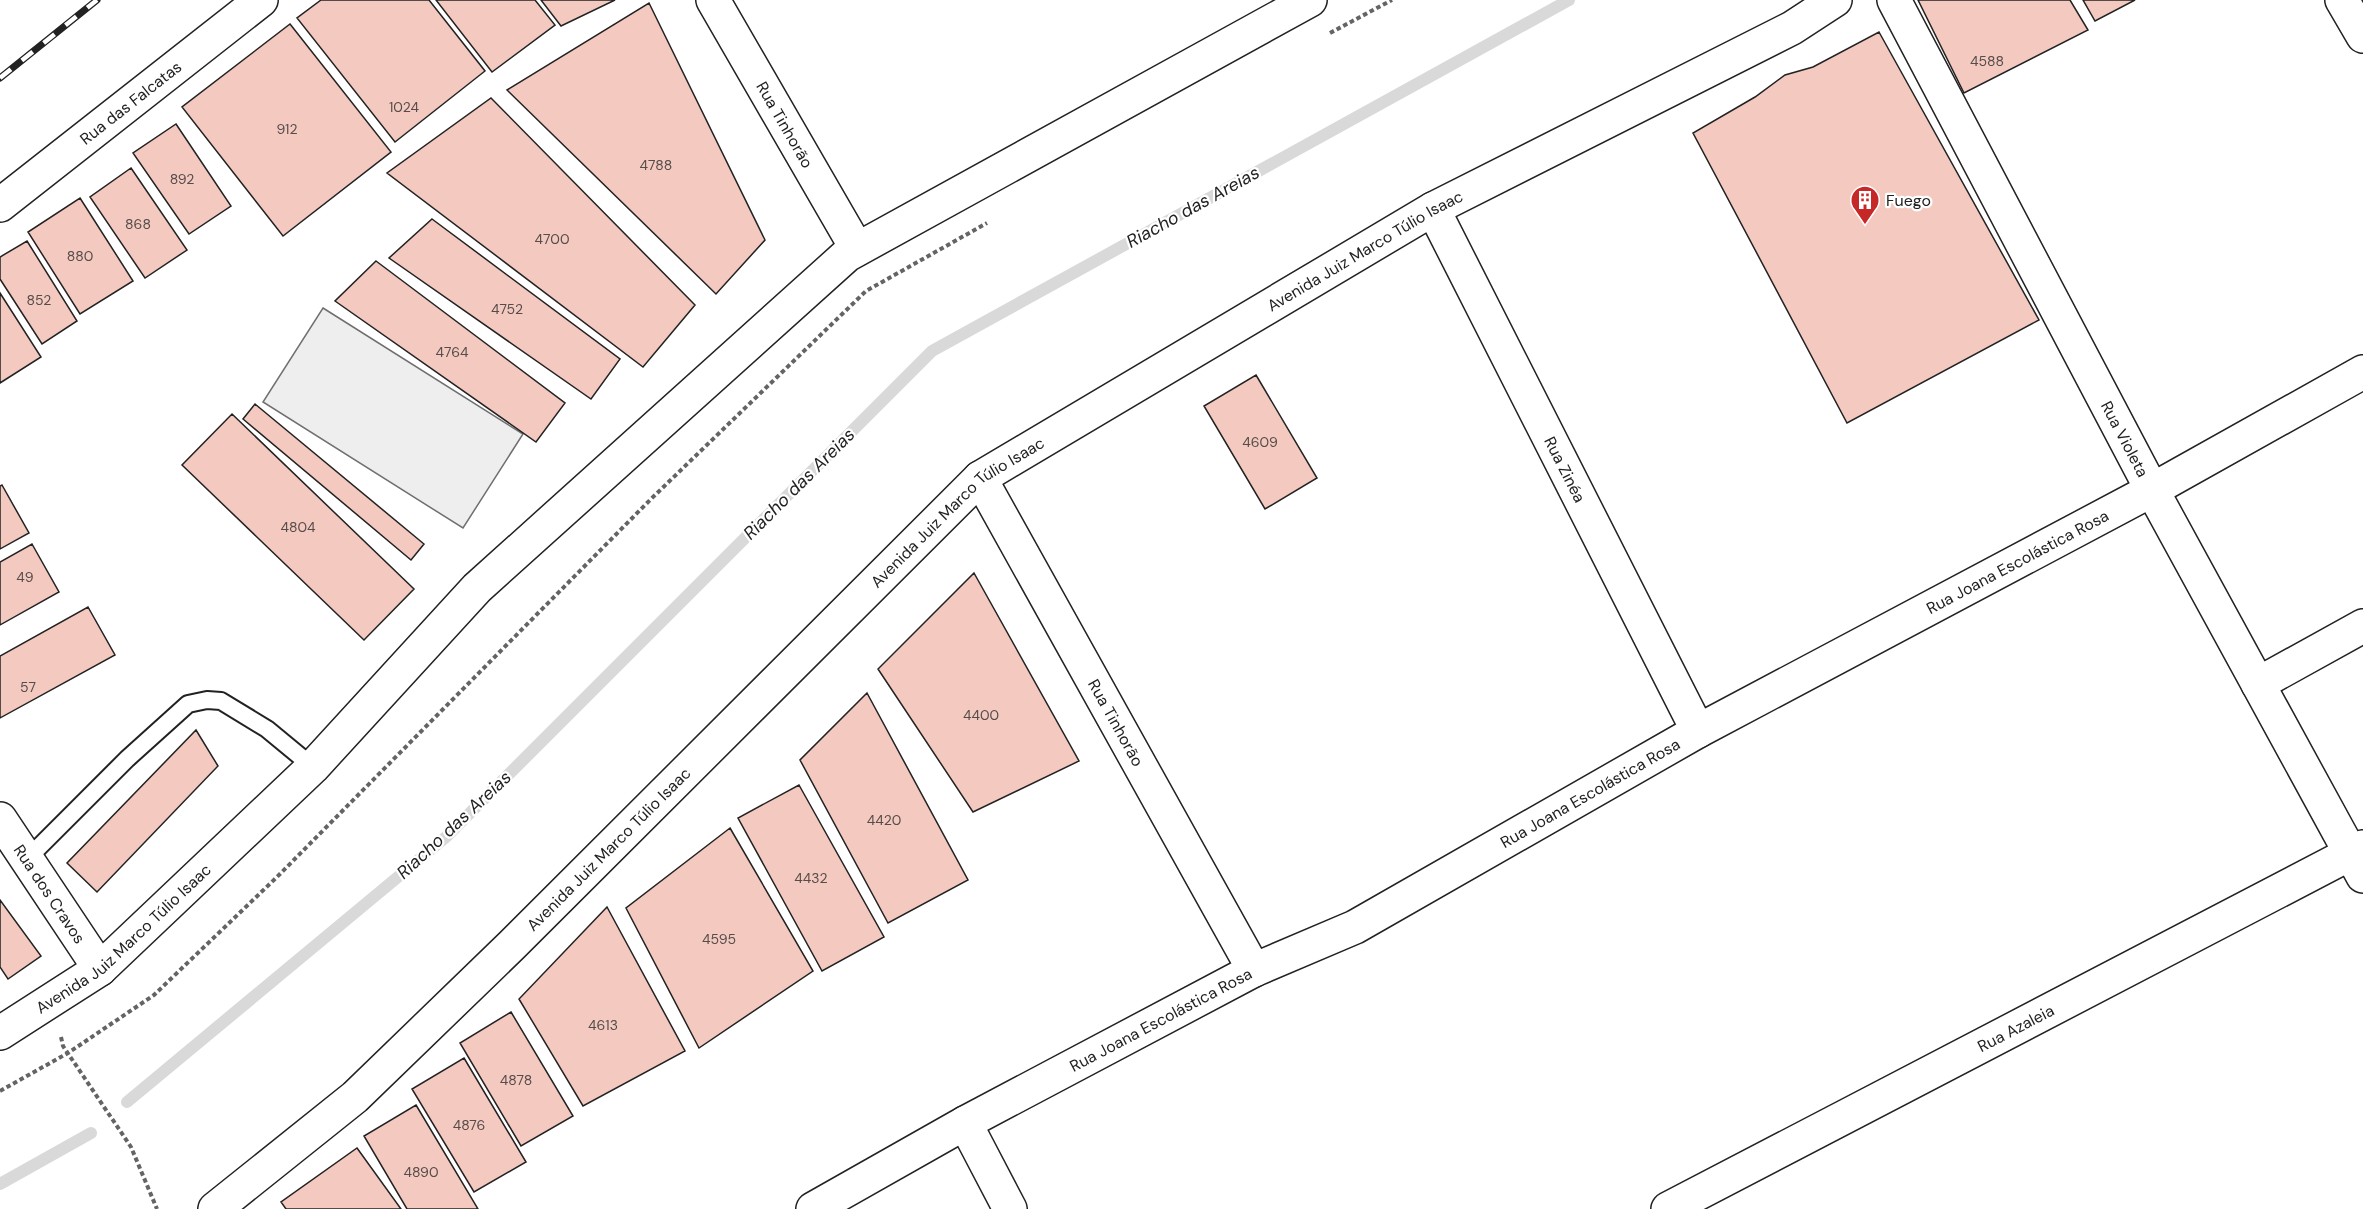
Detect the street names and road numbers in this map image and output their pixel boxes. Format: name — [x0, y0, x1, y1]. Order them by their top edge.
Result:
street label: Rua das Falcatas — [76, 56, 186, 149]
street label: Rua Tinhorão — [751, 78, 818, 172]
street label: Avenida Juiz Marco Túlio Isaac — [1263, 186, 1466, 316]
street label: Rua Violeta — [2096, 397, 2153, 481]
street label: Avenida Juiz Marco Túlio Isaac — [866, 432, 1048, 592]
street label: Rua Zinéa — [1539, 433, 1590, 506]
street label: Rua Joana Escolástica Rosa — [1923, 505, 2112, 619]
street label: Rua Tinhorão — [1083, 676, 1148, 770]
street label: Rua Joana Escolástica Rosa — [1497, 734, 1684, 853]
street label: Avenida Juiz Marco Túlio Isaac — [522, 763, 695, 935]
street label: Rua dos Cravos — [9, 841, 90, 948]
street label: Avenida Juiz Marco Túlio Isaac — [32, 859, 216, 1018]
street label: Rua Joana Escolástica Rosa — [1066, 963, 1256, 1077]
street label: Rua Azaleia — [1974, 1000, 2058, 1057]

